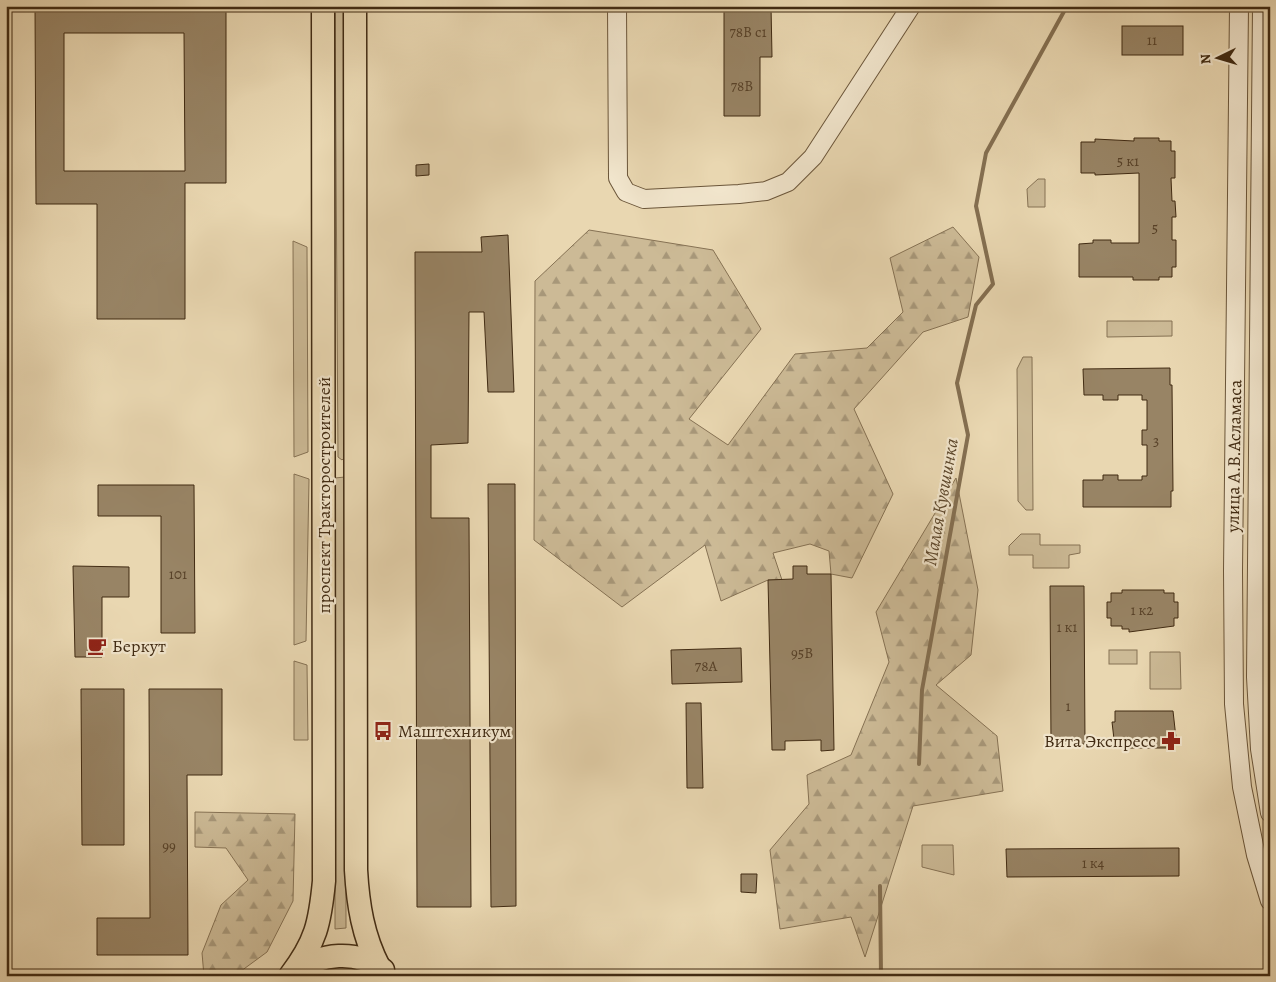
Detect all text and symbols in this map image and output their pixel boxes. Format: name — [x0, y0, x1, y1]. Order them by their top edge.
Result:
house number: 78В с1 — [729, 22, 767, 42]
house number: 11 — [1147, 30, 1157, 50]
north arrow — [1194, 32, 1244, 82]
text: N — [1196, 53, 1215, 65]
house number: 78В — [731, 76, 753, 96]
house number: 5 к1 — [1117, 151, 1139, 171]
house number: 5 — [1152, 218, 1158, 238]
street label: проспект Тракторостроителей — [312, 377, 336, 613]
street label: улица А.В.Асламаса — [1221, 379, 1247, 533]
house number: 3 — [1153, 431, 1159, 451]
water label: Малая Кувшинка — [917, 436, 965, 568]
house number: 101 — [169, 564, 187, 584]
house number: 1 к2 — [1130, 600, 1154, 620]
house number: 1 к1 — [1056, 617, 1078, 637]
place label: Беркут — [112, 634, 166, 658]
cafe icon: Беркут — [86, 635, 108, 657]
house number: 95В — [791, 643, 813, 663]
house number: 78А — [695, 656, 717, 676]
house number: 1 — [1065, 696, 1071, 716]
place label: Маштехникум — [398, 719, 511, 743]
bus stop icon: Маштехникум — [372, 720, 394, 742]
place label: Вита Экспресс — [1044, 729, 1156, 753]
pharmacy icon: Вита Экспресс — [1160, 730, 1182, 752]
house number: 99 — [162, 836, 176, 856]
house number: 1 к4 — [1082, 853, 1105, 873]

